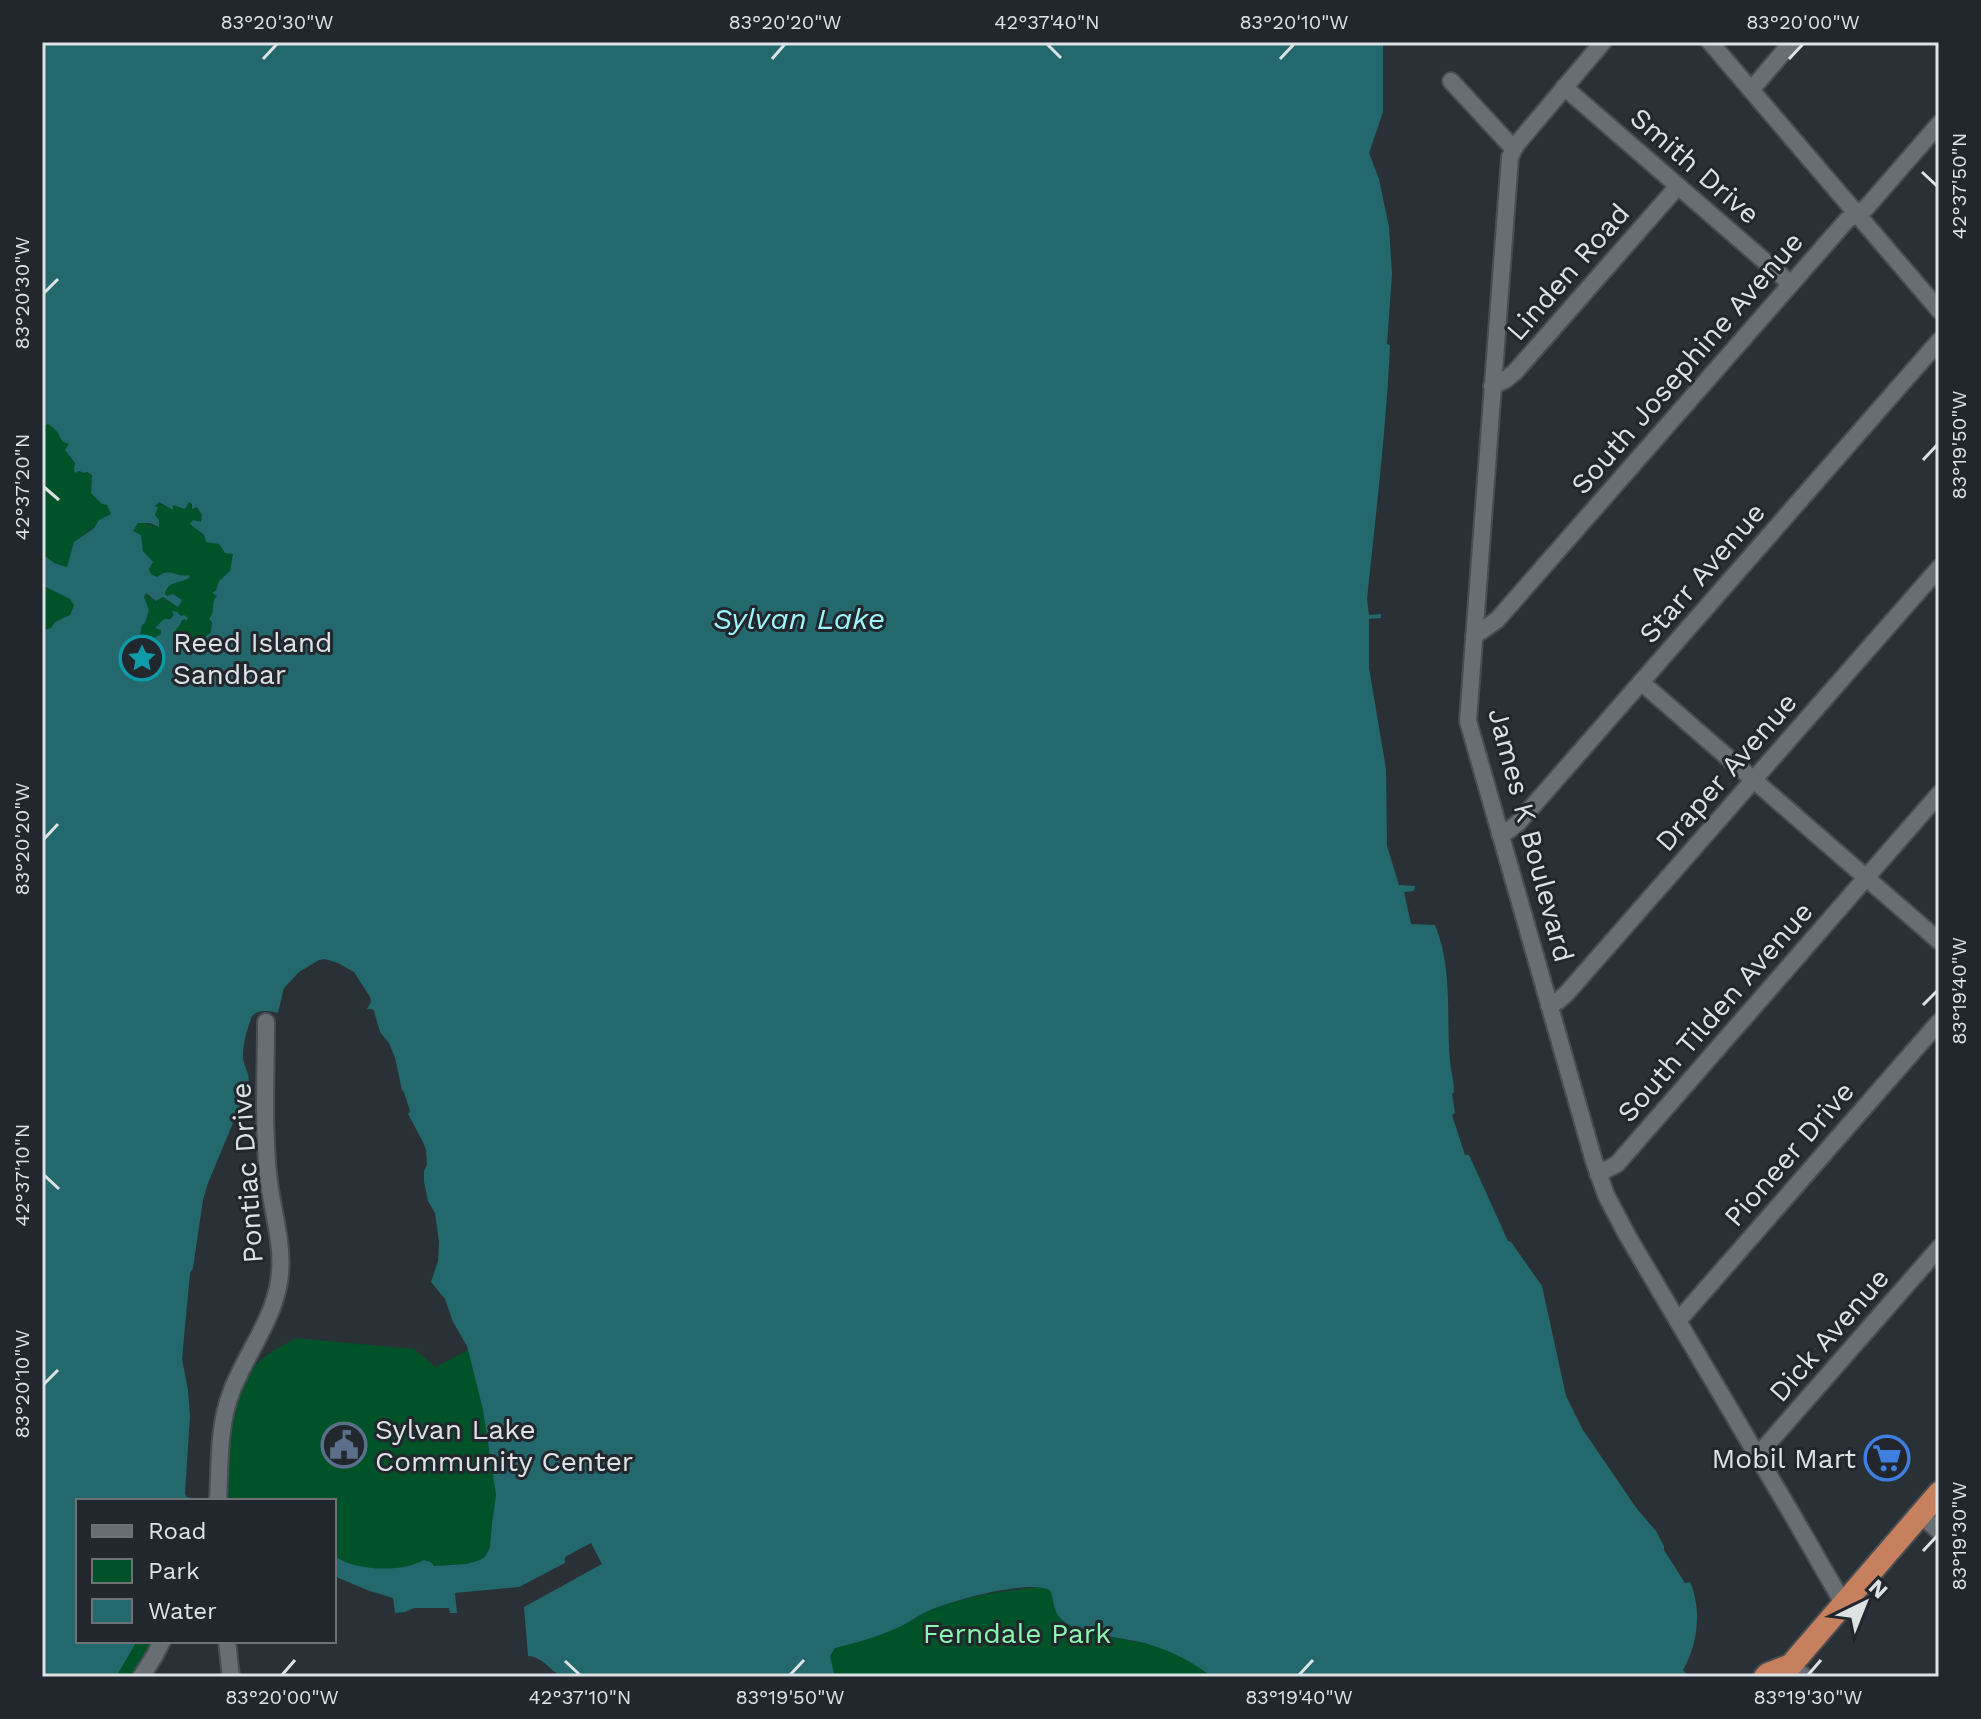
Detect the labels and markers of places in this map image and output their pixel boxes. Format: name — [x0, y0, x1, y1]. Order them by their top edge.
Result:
place label: Reed Island Sandbar — [173, 626, 333, 691]
place icon: Reed Island Sandbar — [118, 634, 166, 682]
place label: Sylvan Lake Community Center — [375, 1413, 633, 1478]
public building icon: Sylvan Lake Community Center — [320, 1421, 368, 1469]
supermarket icon: Mobil Mart — [1863, 1434, 1911, 1482]
place label: Mobil Mart — [1711, 1442, 1856, 1475]

